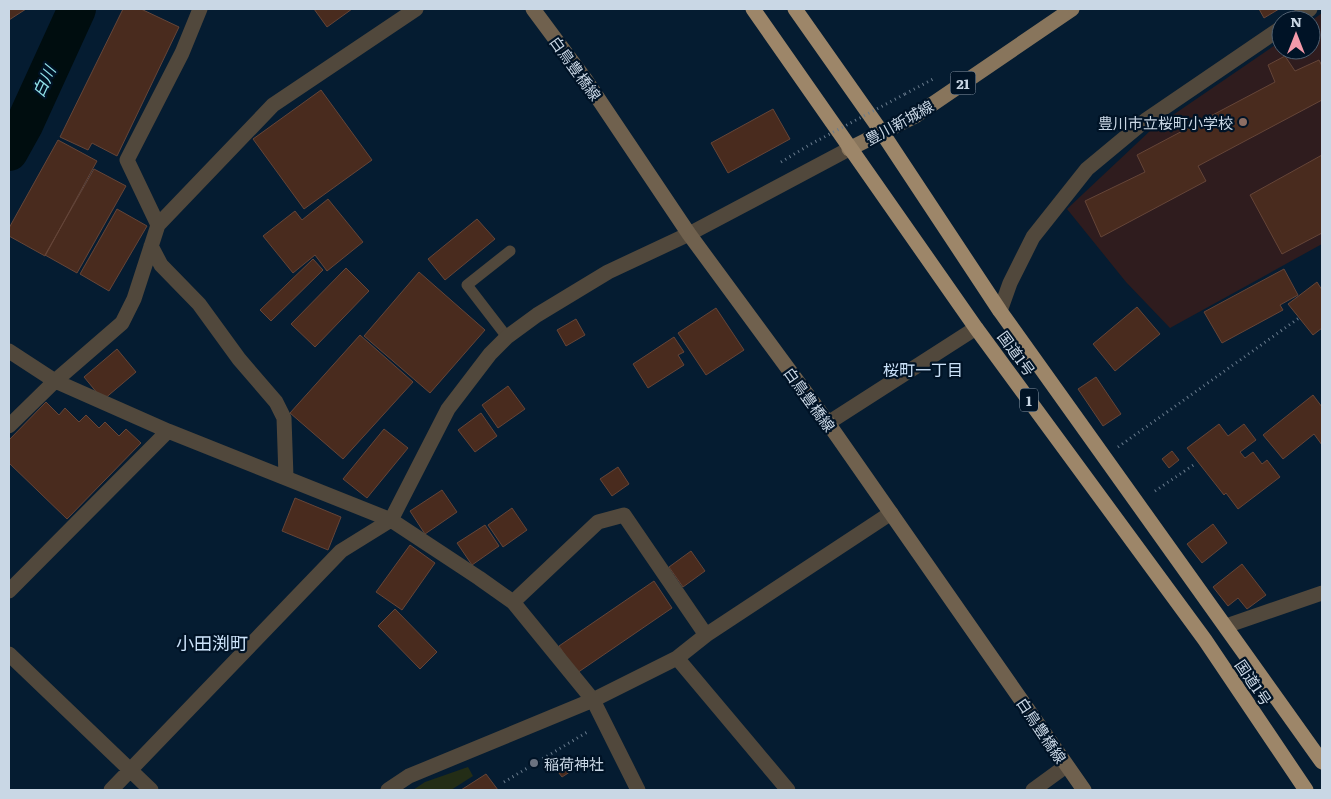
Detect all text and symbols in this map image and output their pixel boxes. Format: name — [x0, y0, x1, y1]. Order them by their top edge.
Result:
north arrow — [1271, 10, 1321, 60]
text: N — [1290, 11, 1302, 31]
street label: 白鳥豊橋線 — [545, 31, 607, 105]
water label: 白川 — [25, 60, 61, 101]
road number: 21 — [950, 72, 976, 95]
street label: 豊川新城線 — [861, 94, 937, 150]
place label: 豊川市立桜町小学校 — [1098, 111, 1233, 134]
marker: 豊川市立桜町小学校 — [1237, 116, 1249, 128]
street label: 国道1号 — [993, 326, 1041, 380]
district label: 桜町一丁目 — [883, 357, 963, 381]
street label: 白鳥豊橋線 — [779, 362, 841, 436]
road number: 1 — [1020, 388, 1038, 412]
district label: 小田渕町 — [176, 629, 248, 656]
street label: 国道1号 — [1230, 654, 1278, 710]
street label: 白鳥豊橋線 — [1011, 692, 1073, 768]
place label: 稲荷神社 — [544, 752, 604, 775]
marker: 稲荷神社 — [528, 757, 540, 769]

